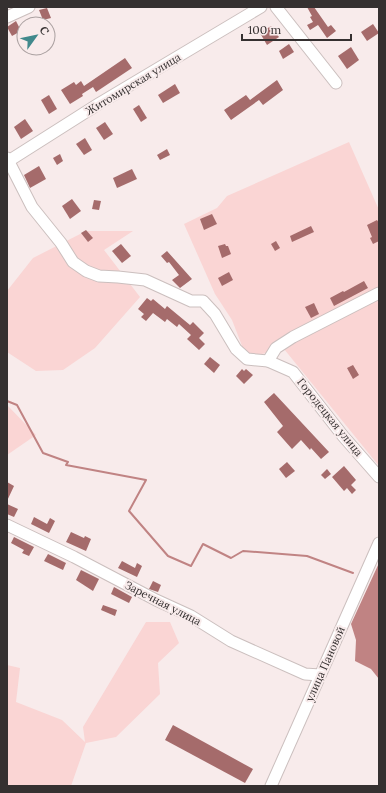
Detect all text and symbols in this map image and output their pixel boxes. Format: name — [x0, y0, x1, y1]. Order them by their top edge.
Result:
north arrow — [16, 16, 56, 56]
scale bar — [242, 16, 351, 42]
text: 100 m — [248, 22, 281, 37]
text: С — [36, 24, 53, 38]
street label: Житомирская улица — [83, 50, 184, 118]
street label: Городецкая улица — [294, 375, 366, 459]
street label: Заречная улица — [122, 578, 204, 628]
street label: улица Пановой — [302, 624, 348, 704]

